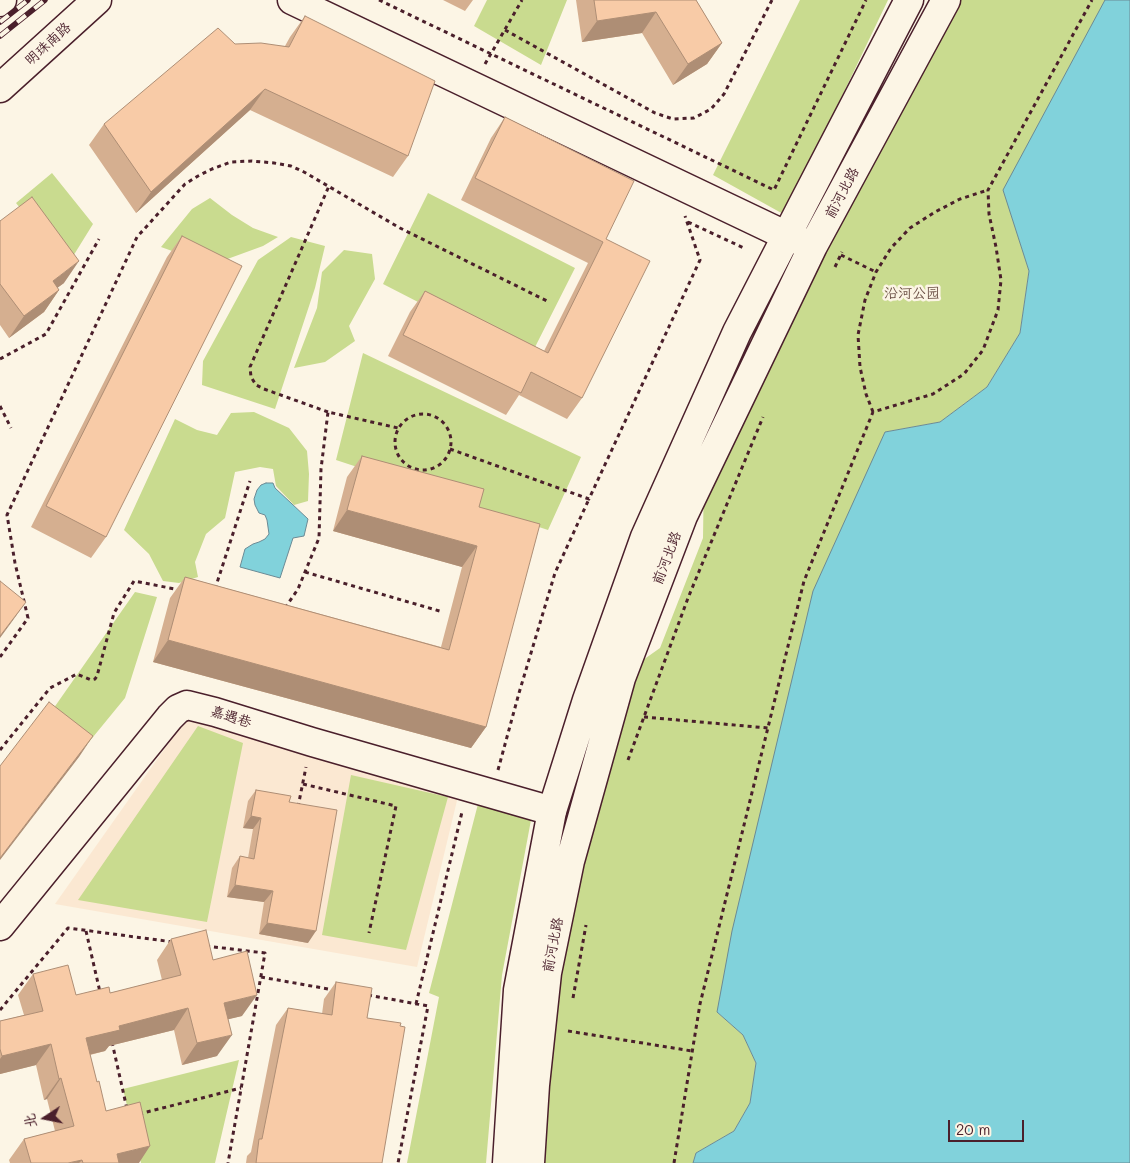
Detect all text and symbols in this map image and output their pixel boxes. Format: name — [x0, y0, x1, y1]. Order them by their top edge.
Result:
street label: 明珠南路 — [22, 19, 74, 69]
street label: 前河北路 — [821, 164, 863, 222]
park label: 沿河公园 — [884, 286, 940, 302]
street label: 前河北路 — [649, 529, 685, 587]
street label: 嘉遇巷 — [208, 703, 254, 731]
street label: 前河北路 — [539, 916, 567, 974]
north arrow — [20, 1093, 70, 1143]
scale bar — [950, 1110, 1026, 1142]
text: 北 — [19, 1112, 40, 1130]
text: 20 m — [956, 1119, 990, 1139]

